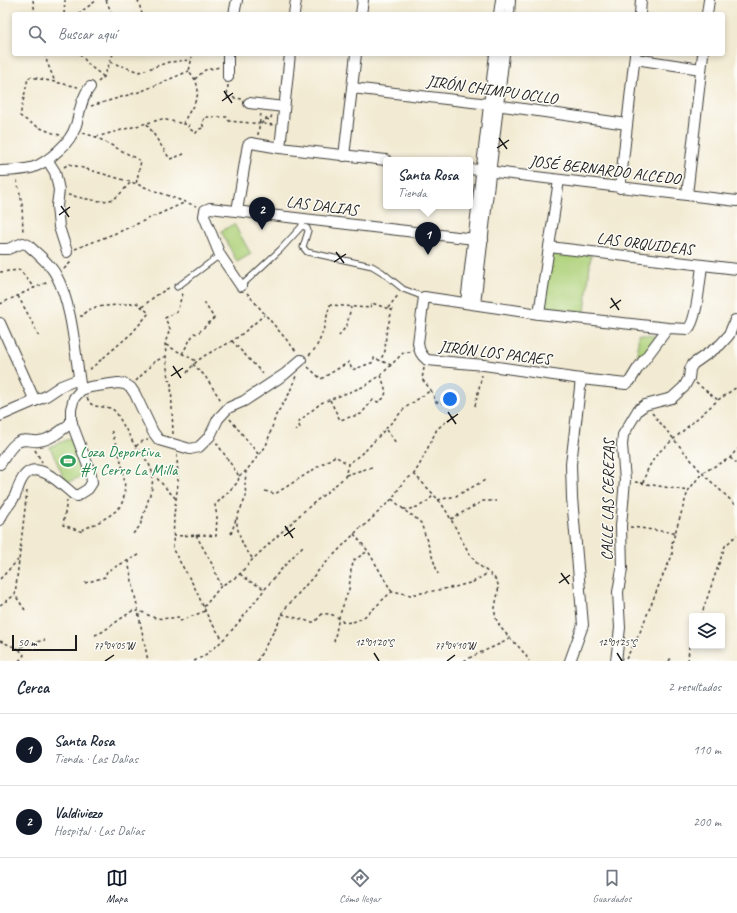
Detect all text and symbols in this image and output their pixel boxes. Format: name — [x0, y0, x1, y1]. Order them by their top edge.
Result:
search box — [12, 12, 725, 56]
icon: search — [26, 23, 48, 45]
text: Buscar aquí — [58, 25, 117, 44]
street label: JIRÓN CHIMPU OCLLO — [425, 71, 560, 109]
street label: JOSÉ BERNARDO ALCEDO — [527, 151, 684, 189]
popup — [383, 157, 473, 209]
text: Santa Rosa — [398, 166, 458, 185]
text: Tienda — [398, 185, 427, 201]
street label: LAS DALIAS — [285, 192, 361, 221]
pin: 2 — [249, 197, 275, 230]
pin: 1 — [415, 222, 441, 255]
street label: LAS ORQUIDEAS — [596, 228, 696, 260]
street label: JIRÓN LOS PACAES — [437, 336, 554, 370]
your location — [440, 389, 460, 409]
street label: CALLE LAS CEREZAS — [597, 437, 619, 561]
place label: Loza Deportiva #1 Cerro La Milla — [80, 442, 179, 480]
sports icon: Loza Deportiva #1 Cerro La Milla — [59, 452, 77, 470]
map controls — [689, 613, 725, 649]
button: layers — [689, 613, 725, 649]
scale bar — [12, 633, 77, 652]
text: 50 m — [18, 635, 37, 649]
text: 12°01'20"S — [355, 636, 395, 649]
text: 12°01'25"S — [598, 636, 638, 649]
text: 77°04'05"W — [94, 639, 136, 652]
text: 77°04'10"W — [435, 639, 477, 652]
text: Cerca — [16, 677, 49, 698]
text: 2 resultados — [668, 679, 721, 695]
text: Santa Rosa — [54, 732, 114, 751]
text: 1 — [26, 742, 32, 758]
text: 110 m — [693, 742, 721, 758]
text: Tienda · Las Dalias — [54, 751, 138, 767]
text: Valdiviezo — [54, 804, 102, 823]
text: 2 — [26, 814, 32, 830]
text: 200 m — [693, 814, 721, 830]
text: Hospital · Las Dalias — [54, 823, 145, 839]
tab: Mapa — [106, 867, 128, 905]
tab: Cómo llegar — [339, 867, 381, 905]
tab: Guardados — [593, 867, 631, 905]

